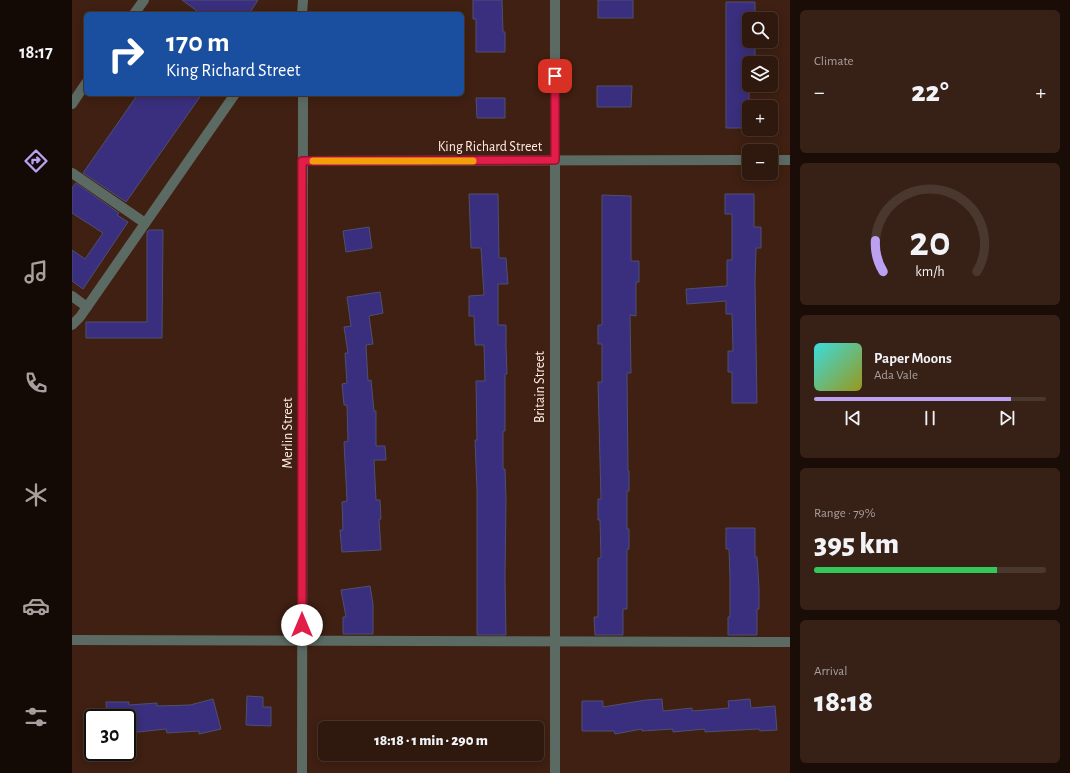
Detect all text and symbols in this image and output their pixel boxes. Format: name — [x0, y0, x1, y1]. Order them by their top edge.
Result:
map controls — [742, 12, 778, 180]
button: search — [742, 12, 778, 48]
icon: right — [100, 28, 152, 80]
text: 170 m — [166, 29, 230, 57]
text: 18:17 — [19, 44, 53, 62]
text: Climate — [814, 55, 853, 68]
button: layers — [742, 56, 778, 92]
pin — [538, 59, 572, 93]
text: King Richard Street — [166, 62, 300, 80]
icon: arrive — [544, 65, 566, 87]
text: 22° — [911, 77, 949, 107]
text: − — [814, 81, 825, 103]
text: + — [1035, 81, 1046, 103]
button: + — [742, 100, 778, 136]
street label: King Richard Street — [438, 140, 543, 154]
button: − — [742, 144, 778, 180]
icon: directions — [22, 147, 50, 175]
text: 20 — [909, 222, 951, 263]
icon: music — [22, 258, 50, 286]
text: km/h — [915, 264, 945, 278]
street label: Britain Street — [533, 350, 547, 423]
text: Paper Moons — [874, 351, 952, 366]
icon: phone — [22, 369, 50, 397]
text: Ada Vale — [874, 369, 918, 382]
street label: Merlin Street — [281, 397, 295, 469]
icon: previous — [842, 407, 864, 429]
icon: pause — [919, 407, 941, 429]
icon: next — [996, 407, 1018, 429]
icon: climate — [22, 481, 50, 509]
text: Range · 79% — [814, 507, 875, 520]
text: 395 km — [814, 529, 899, 559]
icon: car — [22, 592, 50, 620]
position arrow — [281, 604, 323, 646]
text: Arrival — [814, 665, 847, 678]
text: 18:18 — [814, 687, 873, 717]
icon: filters — [22, 703, 50, 731]
speed limit sign: 30 — [84, 709, 136, 761]
text: 18:18 · 1 min · 290 m — [374, 733, 488, 748]

